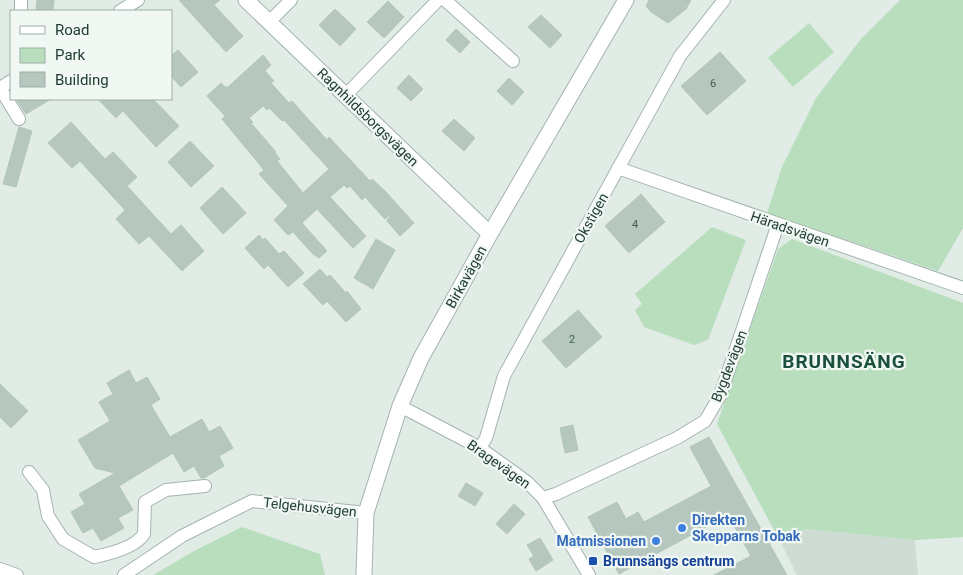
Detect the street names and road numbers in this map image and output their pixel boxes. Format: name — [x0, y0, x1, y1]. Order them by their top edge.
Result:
street label: Ragnhildsborgsvägen — [314, 65, 422, 169]
street label: Okstigen — [571, 190, 611, 246]
street label: Häradsvägen — [749, 208, 831, 250]
street label: Birkavägen — [442, 243, 490, 311]
street label: Bygdevägen — [708, 328, 750, 404]
street label: Bragevägen — [464, 436, 534, 492]
street label: Telgehusvägen — [263, 494, 357, 520]

